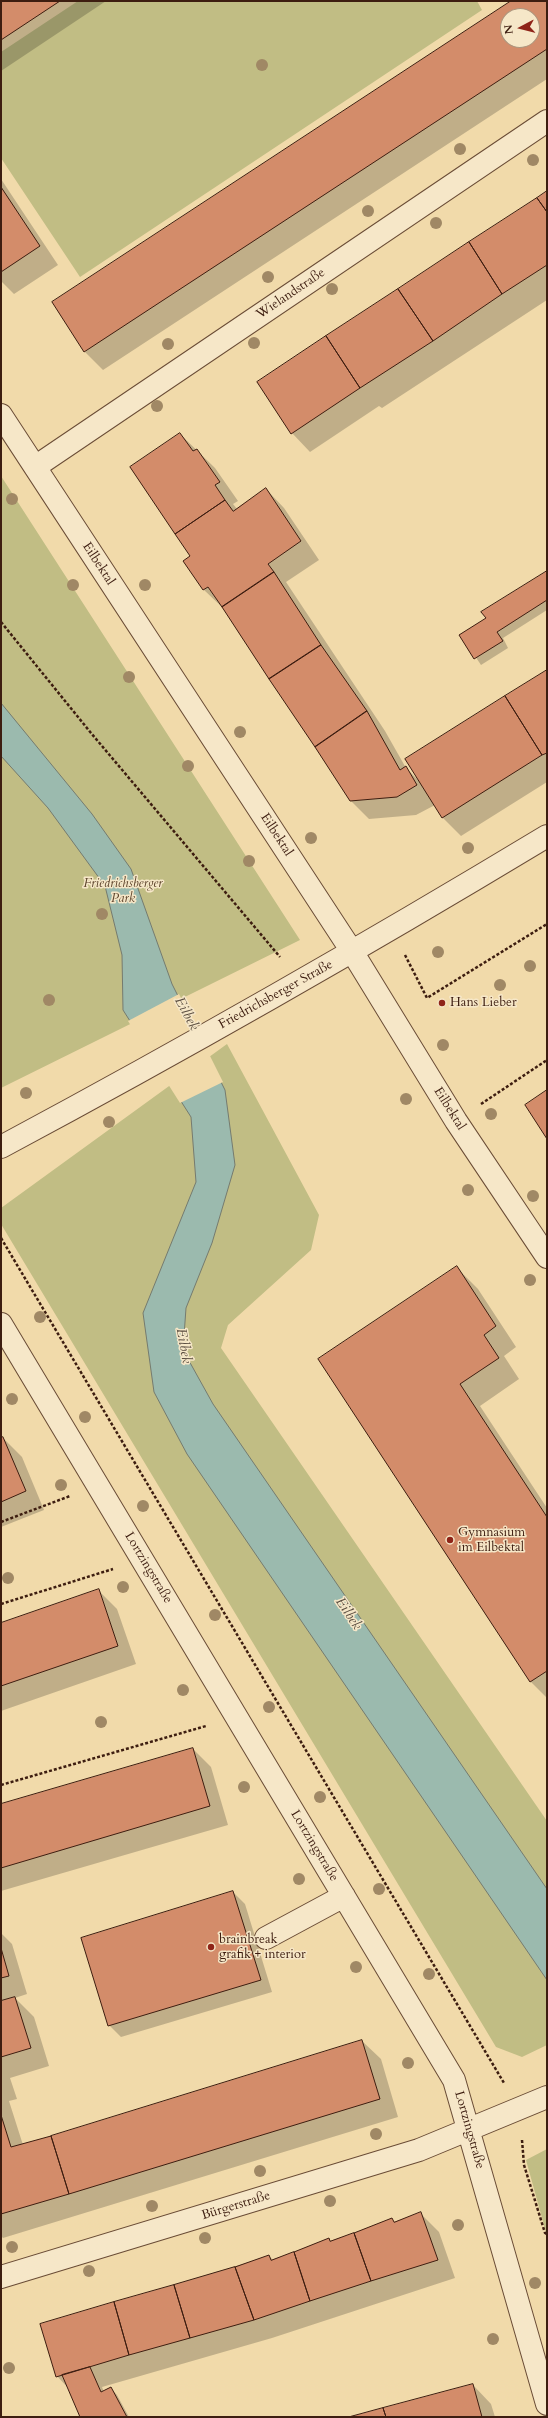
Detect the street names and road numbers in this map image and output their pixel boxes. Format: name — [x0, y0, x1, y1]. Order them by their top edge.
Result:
street label: Wielandstraße — [254, 265, 328, 323]
street label: Eilbektal — [78, 540, 118, 588]
street label: Eilbektal — [256, 811, 296, 859]
street label: Friedrichsberger Straße — [216, 957, 336, 1033]
street label: Eilbektal — [430, 1085, 468, 1133]
street label: Lortzingstraße — [121, 1530, 175, 1606]
street label: Lortzingstraße — [287, 1808, 341, 1884]
street label: Lortzingstraße — [450, 2089, 488, 2171]
street label: Bürgerstraße — [200, 2188, 272, 2224]

